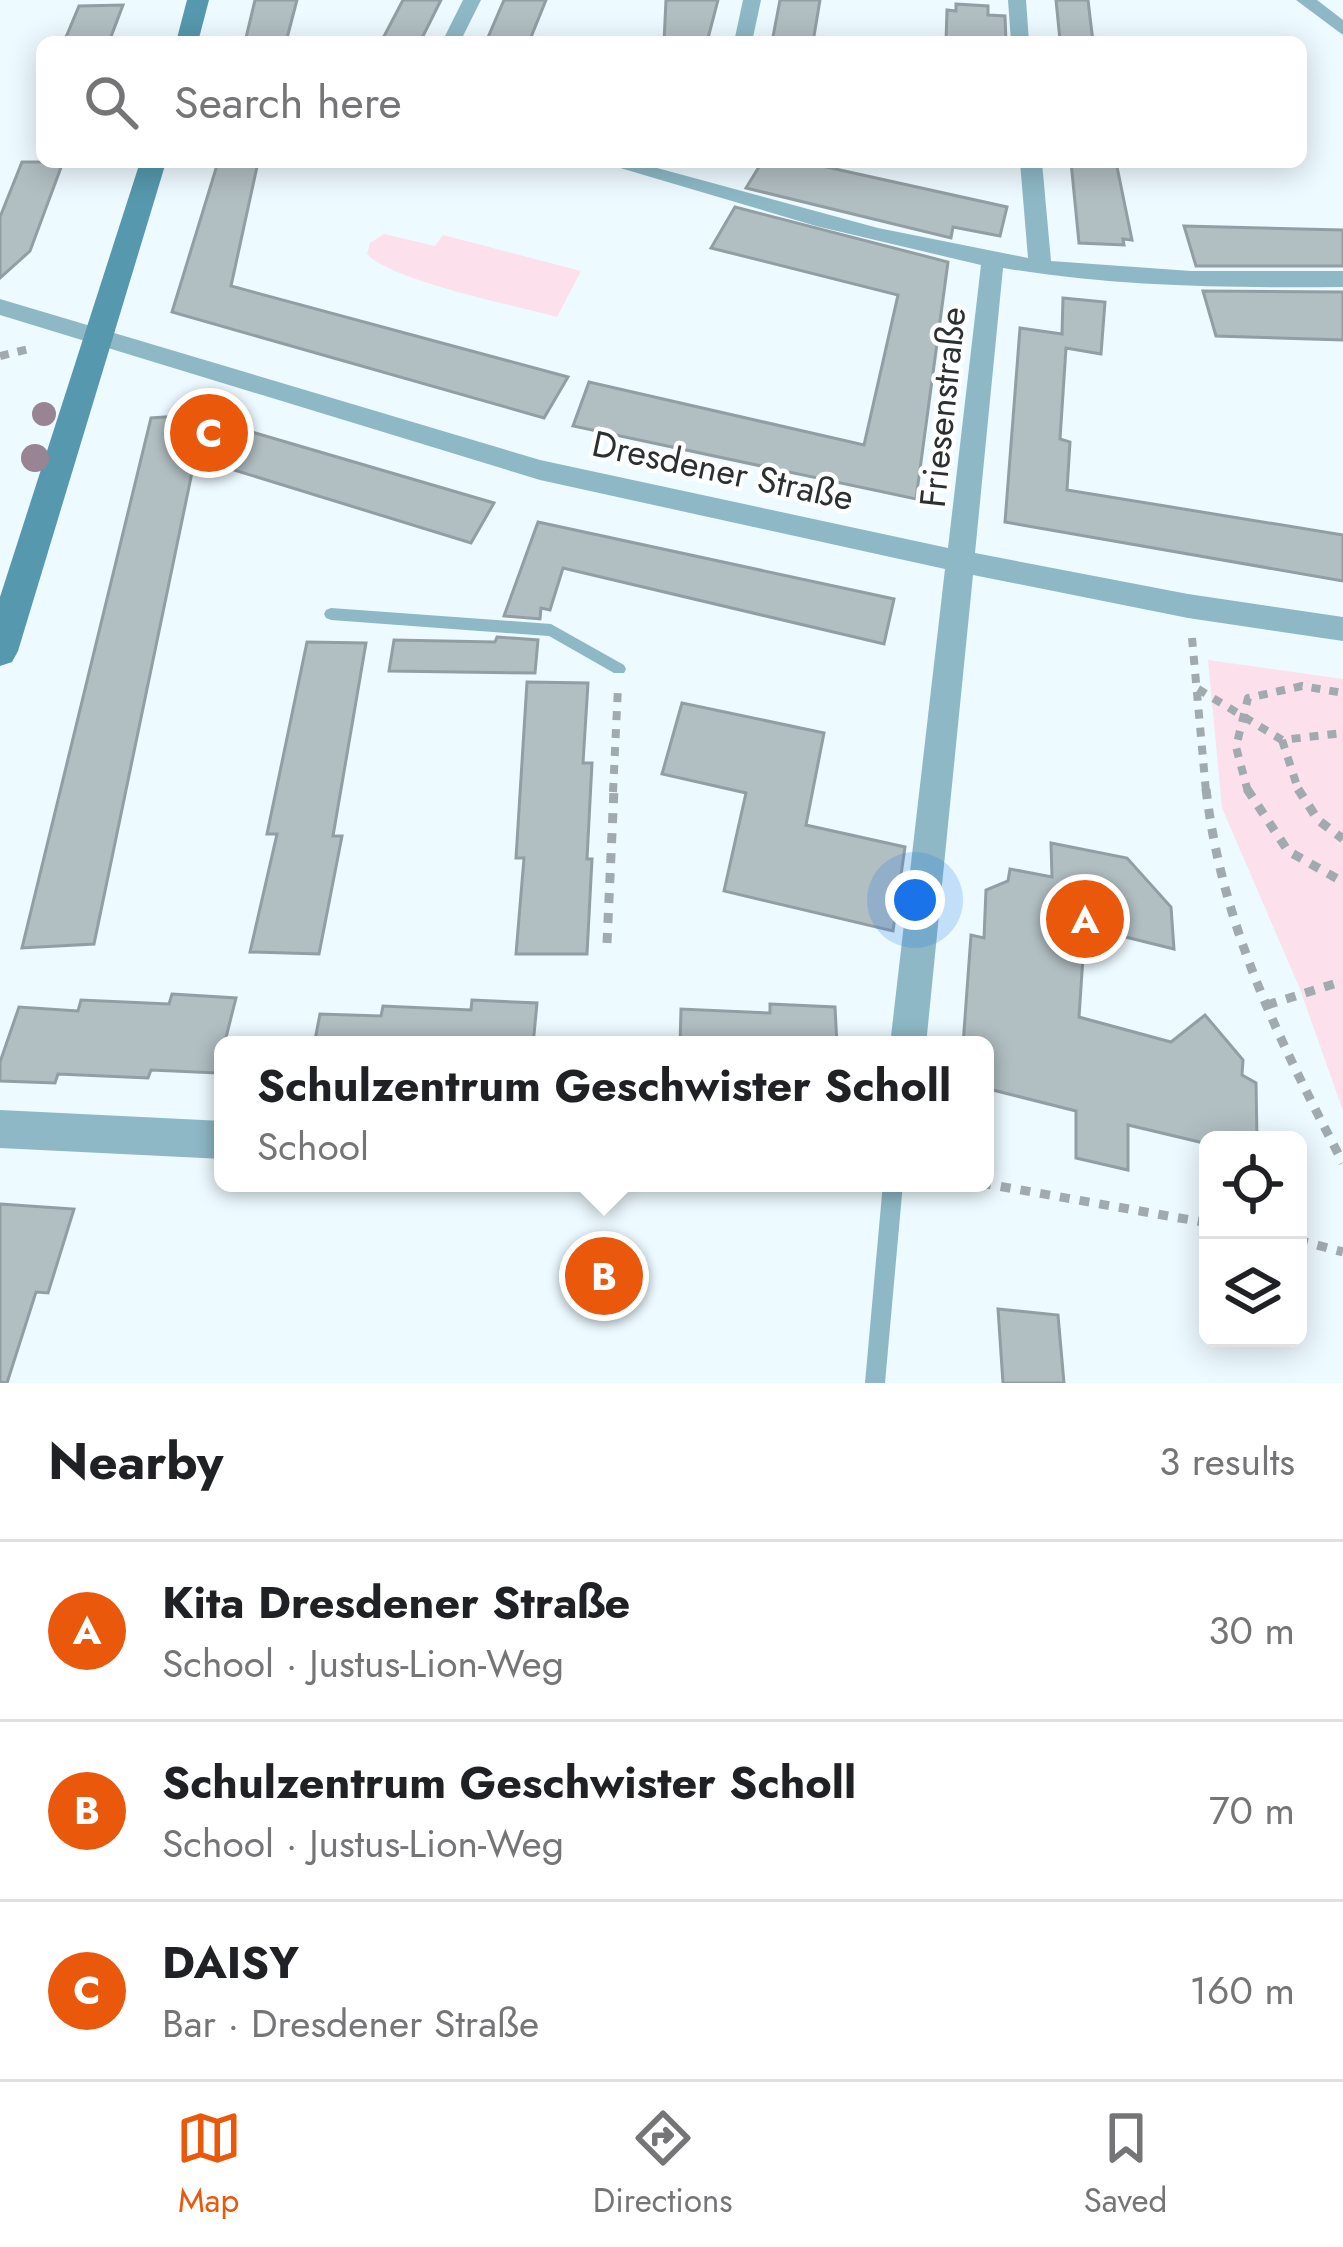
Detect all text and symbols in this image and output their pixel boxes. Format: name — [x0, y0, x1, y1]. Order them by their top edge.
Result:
search box — [36, 36, 1307, 168]
icon: search — [78, 69, 144, 135]
text: Search here — [174, 70, 402, 135]
street label: Friesenstraße — [906, 304, 978, 510]
pin: C — [170, 388, 248, 478]
street label: Dresdener Straße — [588, 417, 858, 523]
your location — [885, 870, 945, 930]
pin: A — [1046, 874, 1124, 964]
popup — [214, 1036, 994, 1192]
text: Schulzentrum Geschwister Scholl — [257, 1053, 951, 1118]
text: School — [257, 1118, 369, 1175]
map controls — [1199, 1131, 1307, 1347]
button: locate — [1199, 1131, 1307, 1239]
pin: B — [565, 1231, 643, 1321]
button: layers — [1199, 1239, 1307, 1347]
text: Nearby — [48, 1424, 223, 1498]
text: 3 results — [1159, 1433, 1295, 1490]
text: Kita Dresdener Straße — [162, 1570, 630, 1635]
text: A — [73, 1602, 101, 1659]
text: 30 m — [1208, 1602, 1295, 1659]
text: School · Justus-Lion-Weg — [162, 1635, 564, 1692]
text: Schulzentrum Geschwister Scholl — [162, 1750, 856, 1815]
text: B — [74, 1782, 100, 1839]
text: 70 m — [1209, 1782, 1295, 1839]
text: School · Justus-Lion-Weg — [162, 1815, 564, 1872]
text: DAISY — [162, 1930, 299, 1995]
text: C — [73, 1962, 101, 2019]
text: 160 m — [1189, 1962, 1295, 2019]
text: Bar · Dresdener Straße — [162, 1995, 539, 2052]
tab: Map — [176, 2105, 242, 2224]
tab: Directions — [593, 2105, 733, 2224]
tab: Saved — [1084, 2105, 1167, 2224]

